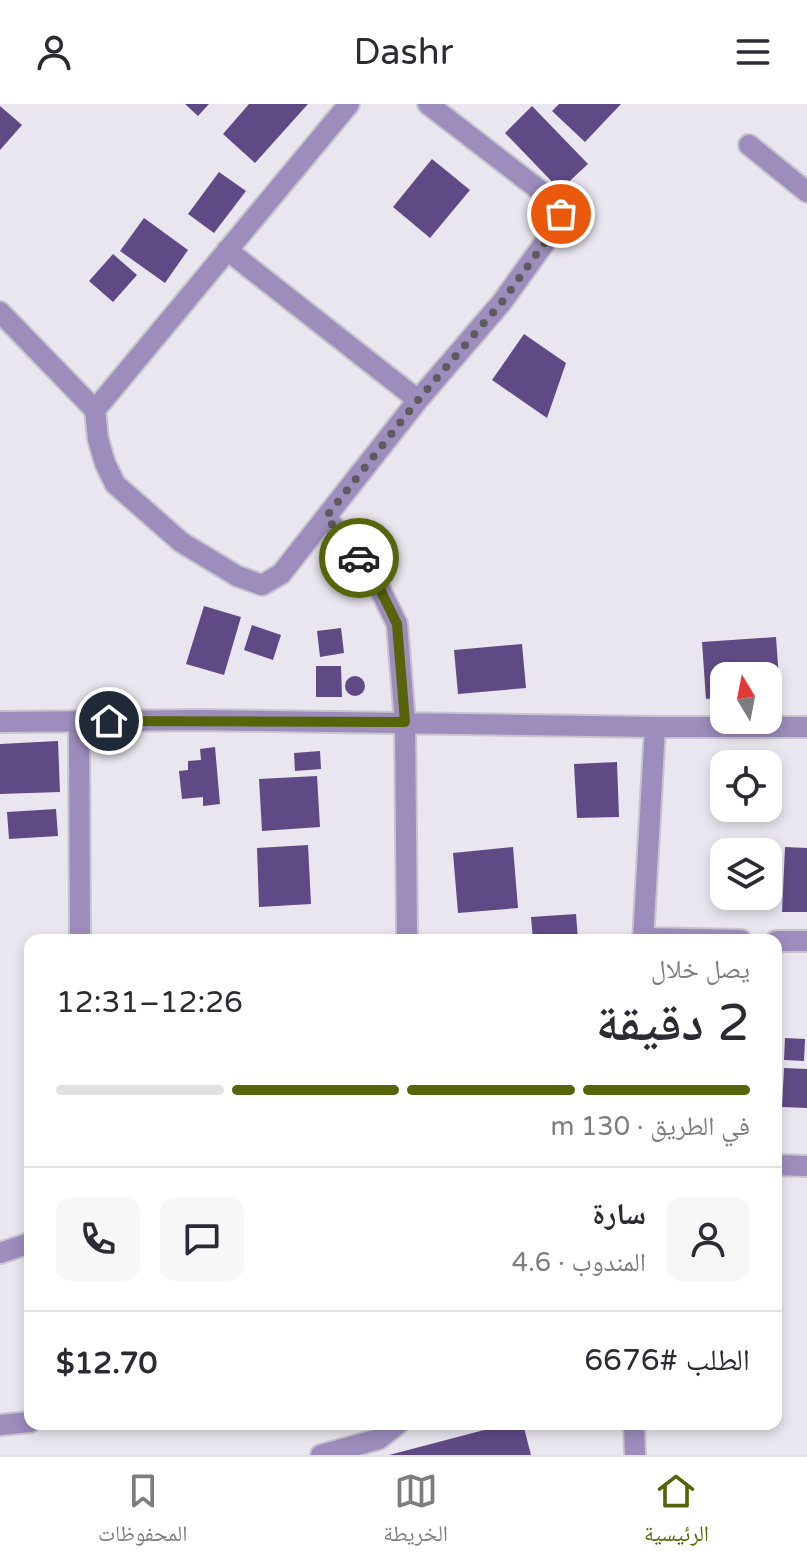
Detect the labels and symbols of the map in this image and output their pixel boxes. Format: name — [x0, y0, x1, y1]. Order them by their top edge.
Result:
pin — [527, 180, 595, 248]
courier — [319, 518, 399, 598]
north arrow — [710, 662, 782, 734]
pin — [75, 687, 143, 755]

